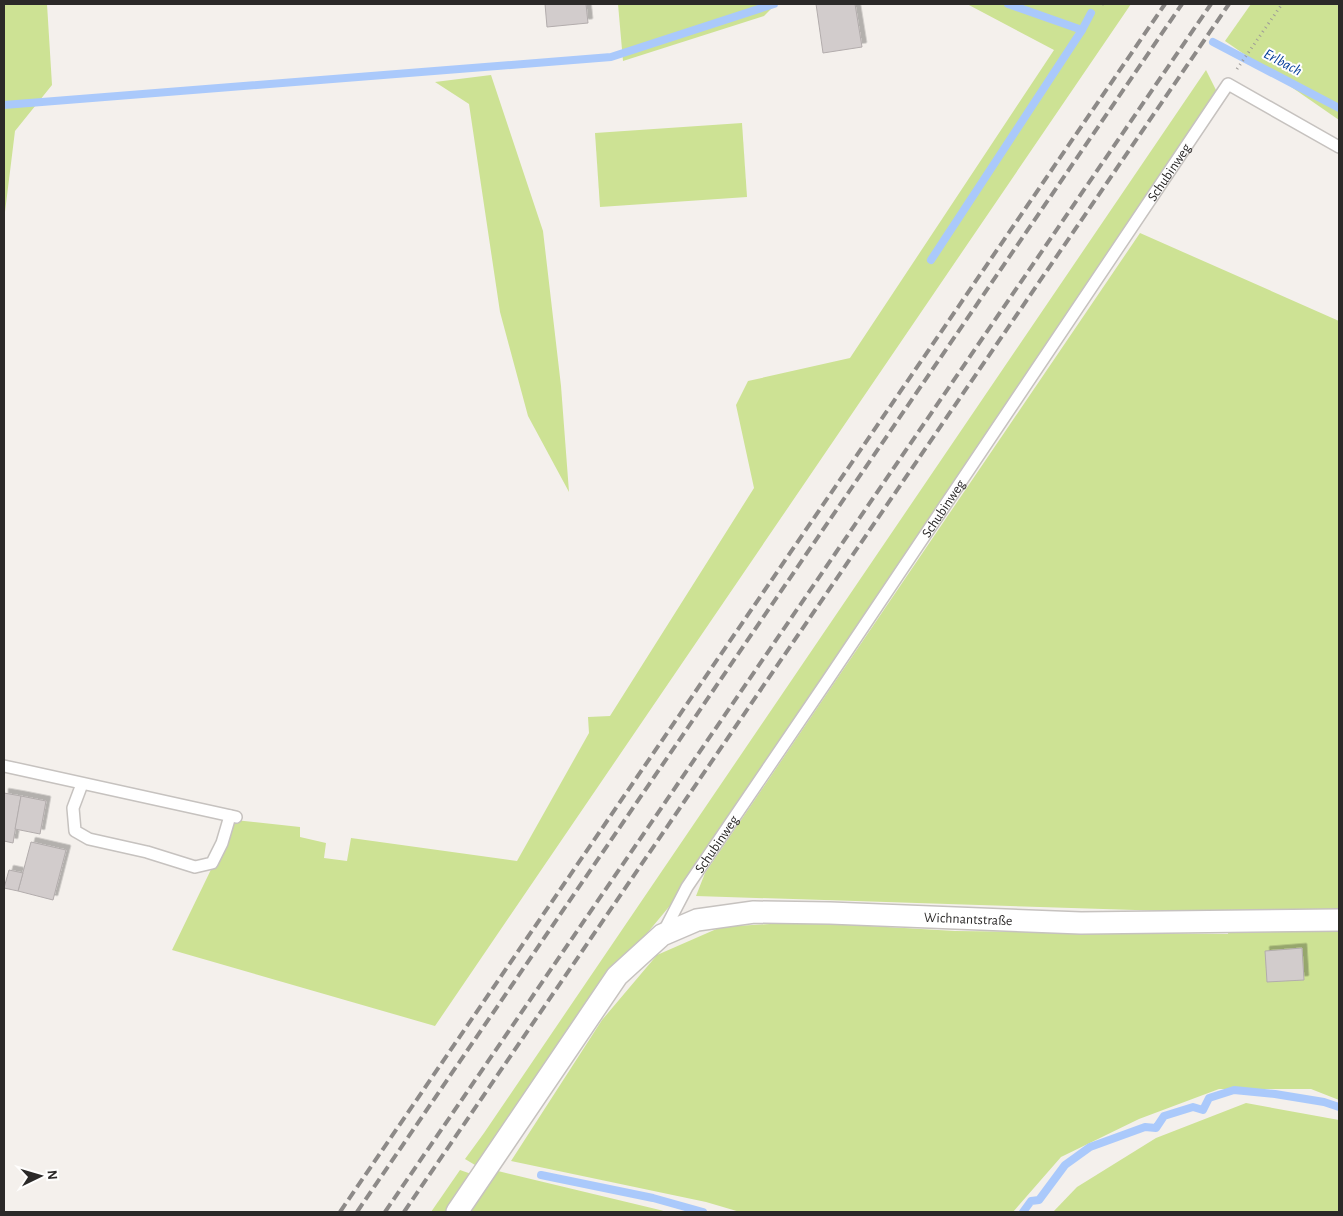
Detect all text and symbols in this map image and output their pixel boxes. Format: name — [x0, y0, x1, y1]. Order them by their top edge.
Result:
water label: Erlbach — [1261, 46, 1304, 79]
street label: Schubinweg — [1145, 141, 1194, 204]
street label: Schubinweg — [920, 477, 968, 540]
street label: Schubinweg — [693, 813, 742, 876]
street label: Wichnantstraße — [924, 911, 1013, 928]
north arrow — [15, 1151, 65, 1201]
text: N — [45, 1169, 59, 1180]

